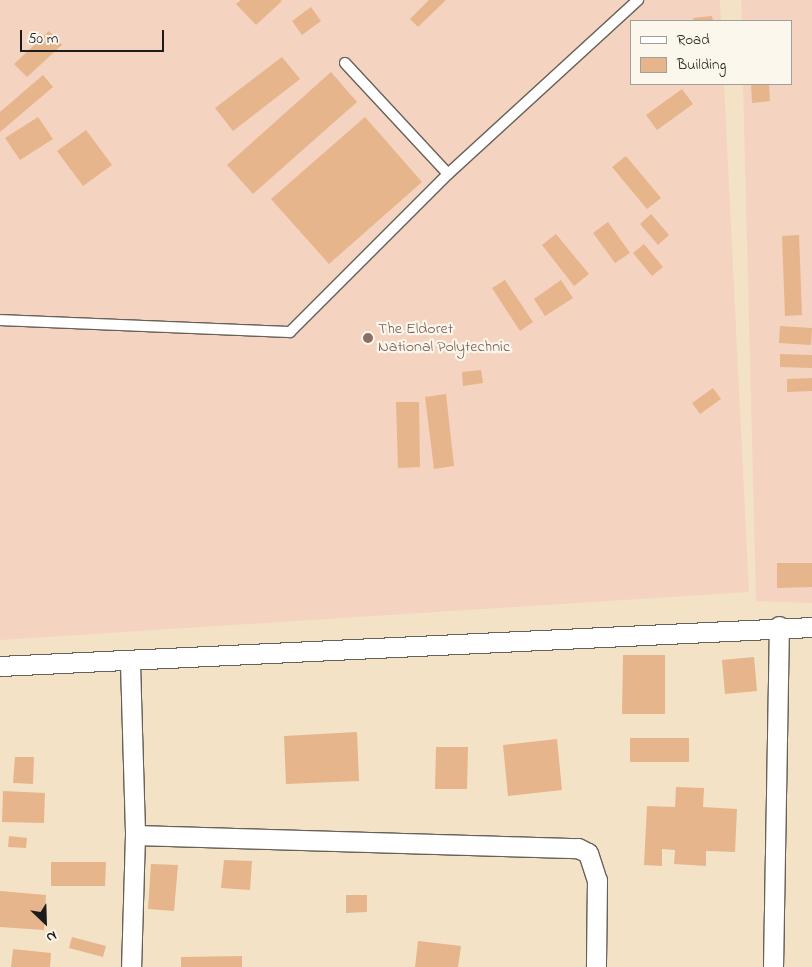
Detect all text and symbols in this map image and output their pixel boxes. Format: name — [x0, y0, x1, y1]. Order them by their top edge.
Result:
scale bar — [22, 20, 166, 52]
legend — [630, 20, 792, 85]
text: 50 m — [28, 28, 58, 50]
text: Road — [677, 29, 710, 51]
text: Building — [677, 54, 726, 76]
place label: The Eldoret National Polytechnic — [378, 319, 510, 357]
marker: The Eldoret National Polytechnic — [362, 332, 374, 344]
north arrow — [20, 897, 70, 947]
text: N — [43, 925, 60, 948]

